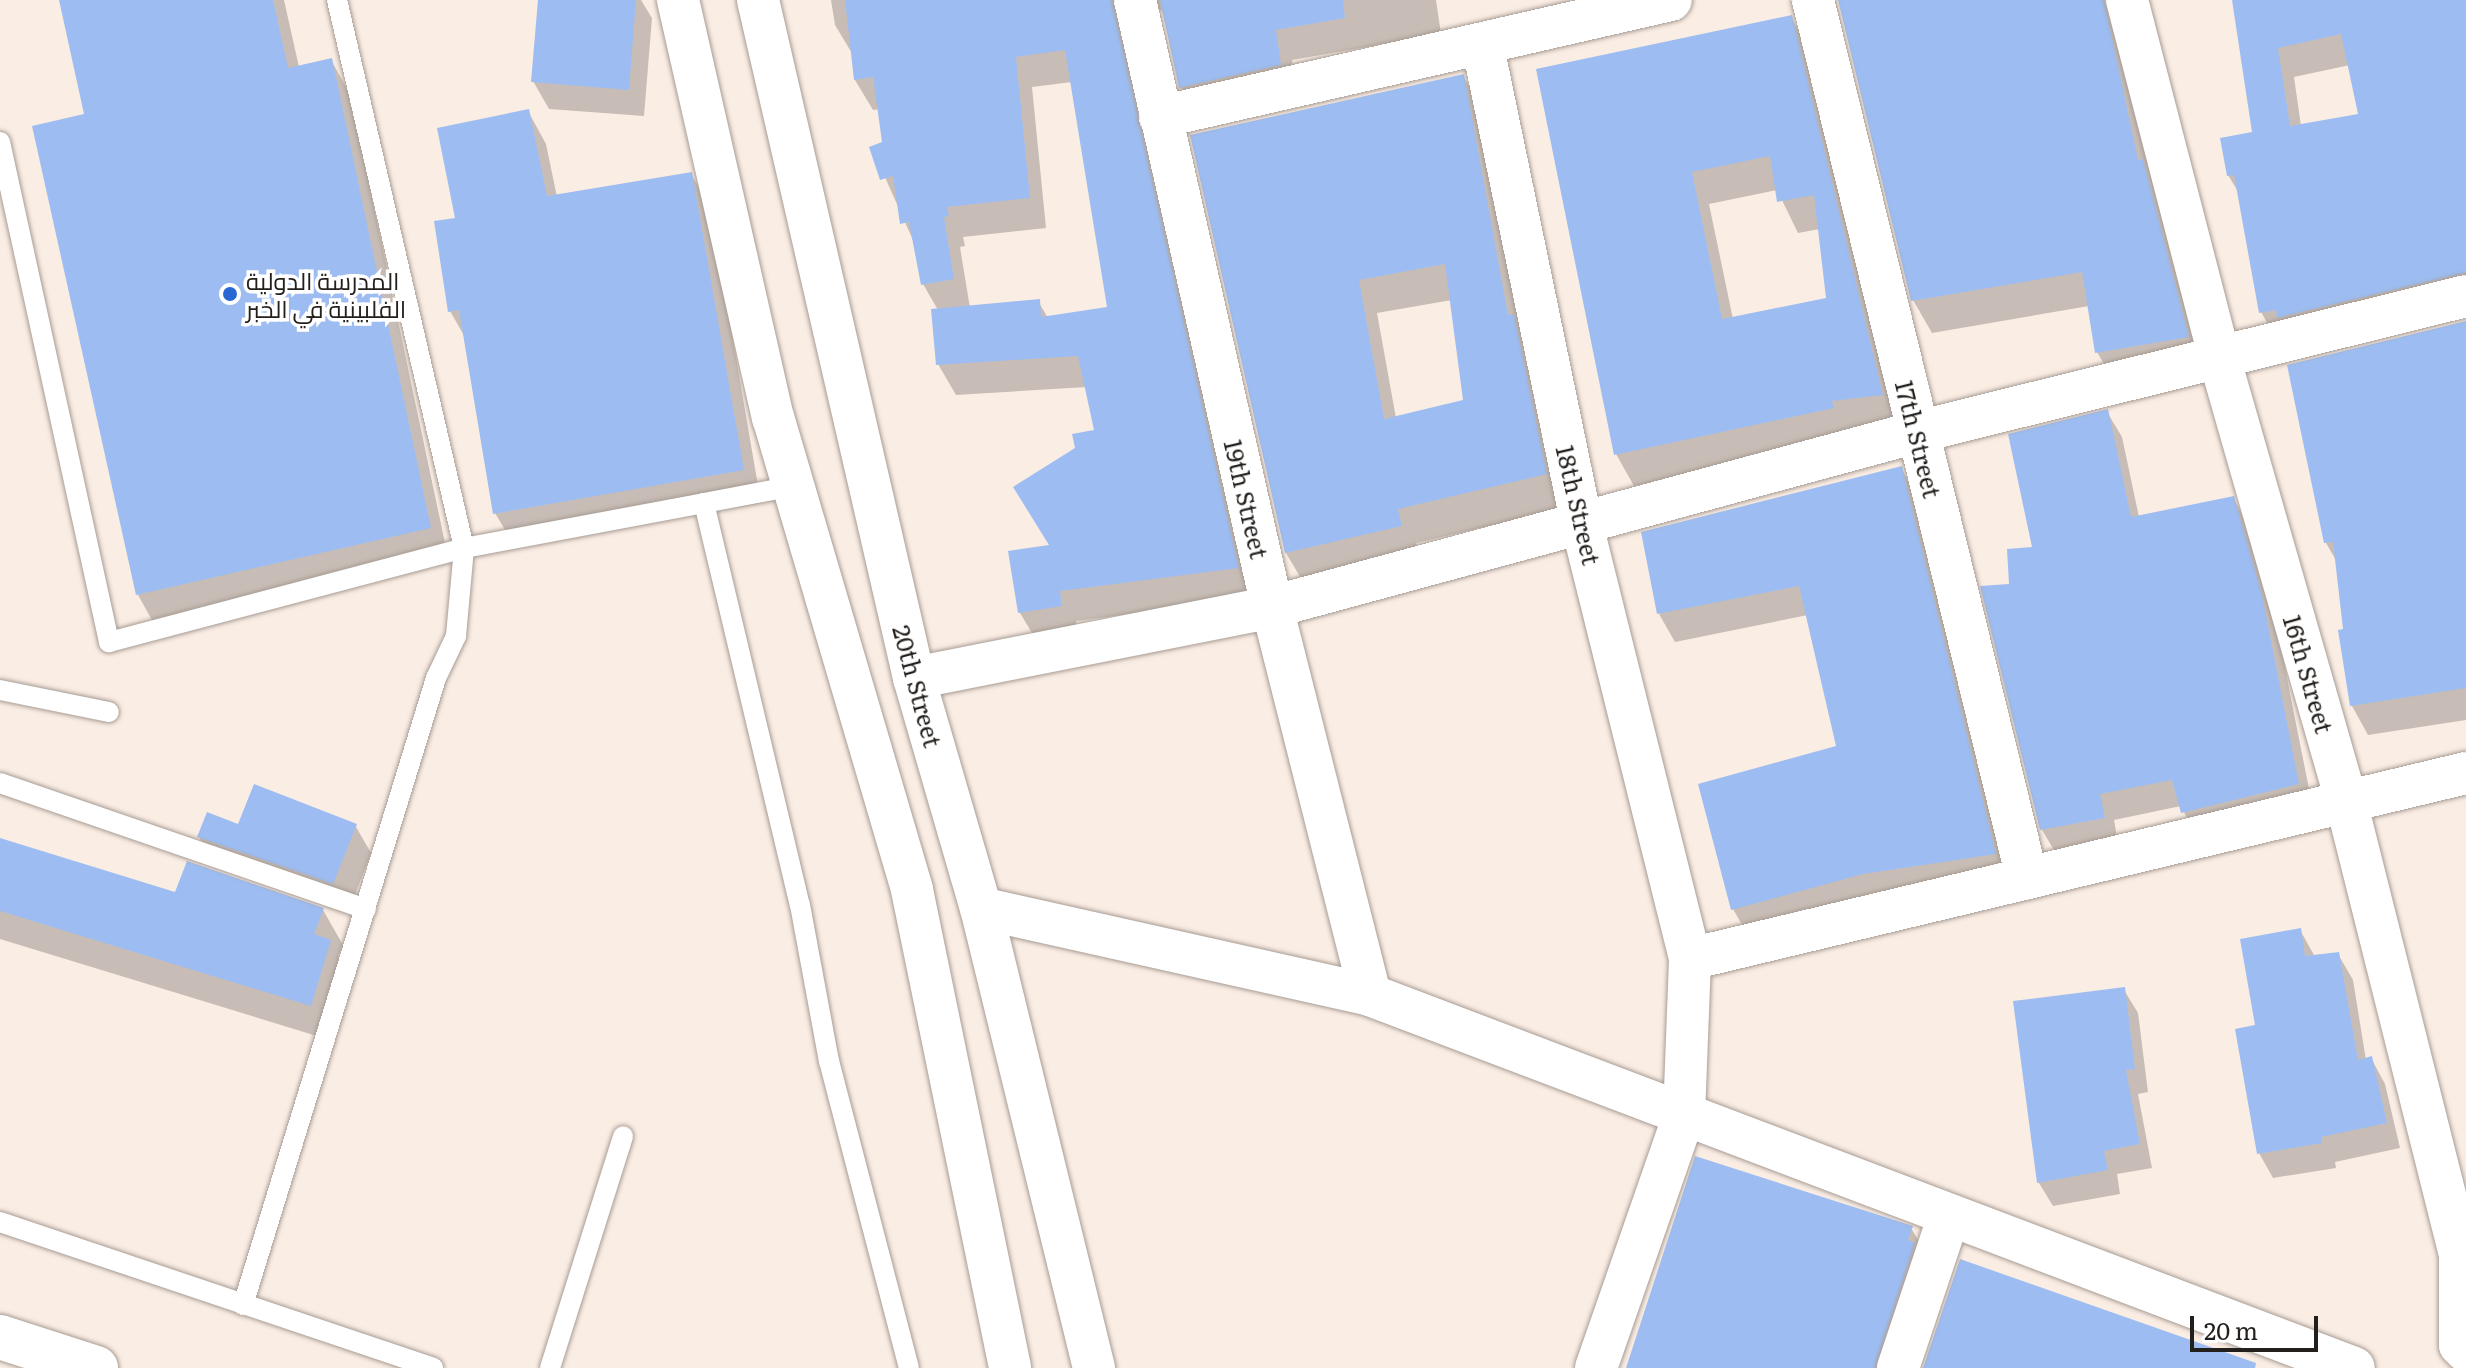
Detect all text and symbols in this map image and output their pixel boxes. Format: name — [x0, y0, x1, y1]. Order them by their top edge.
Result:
place label: المدرسة الدولية الفلبينية في الخبر — [246, 266, 406, 322]
marker: المدرسة الدولية الفلبينية في الخبر — [221, 285, 239, 303]
street label: 17th Street — [1890, 377, 1948, 501]
street label: 19th Street — [1219, 437, 1275, 561]
street label: 18th Street — [1551, 442, 1607, 568]
street label: 16th Street — [2278, 612, 2340, 736]
street label: 20th Street — [888, 622, 948, 750]
scale bar — [2194, 1300, 2322, 1350]
text: 20 m — [2204, 1312, 2258, 1347]

